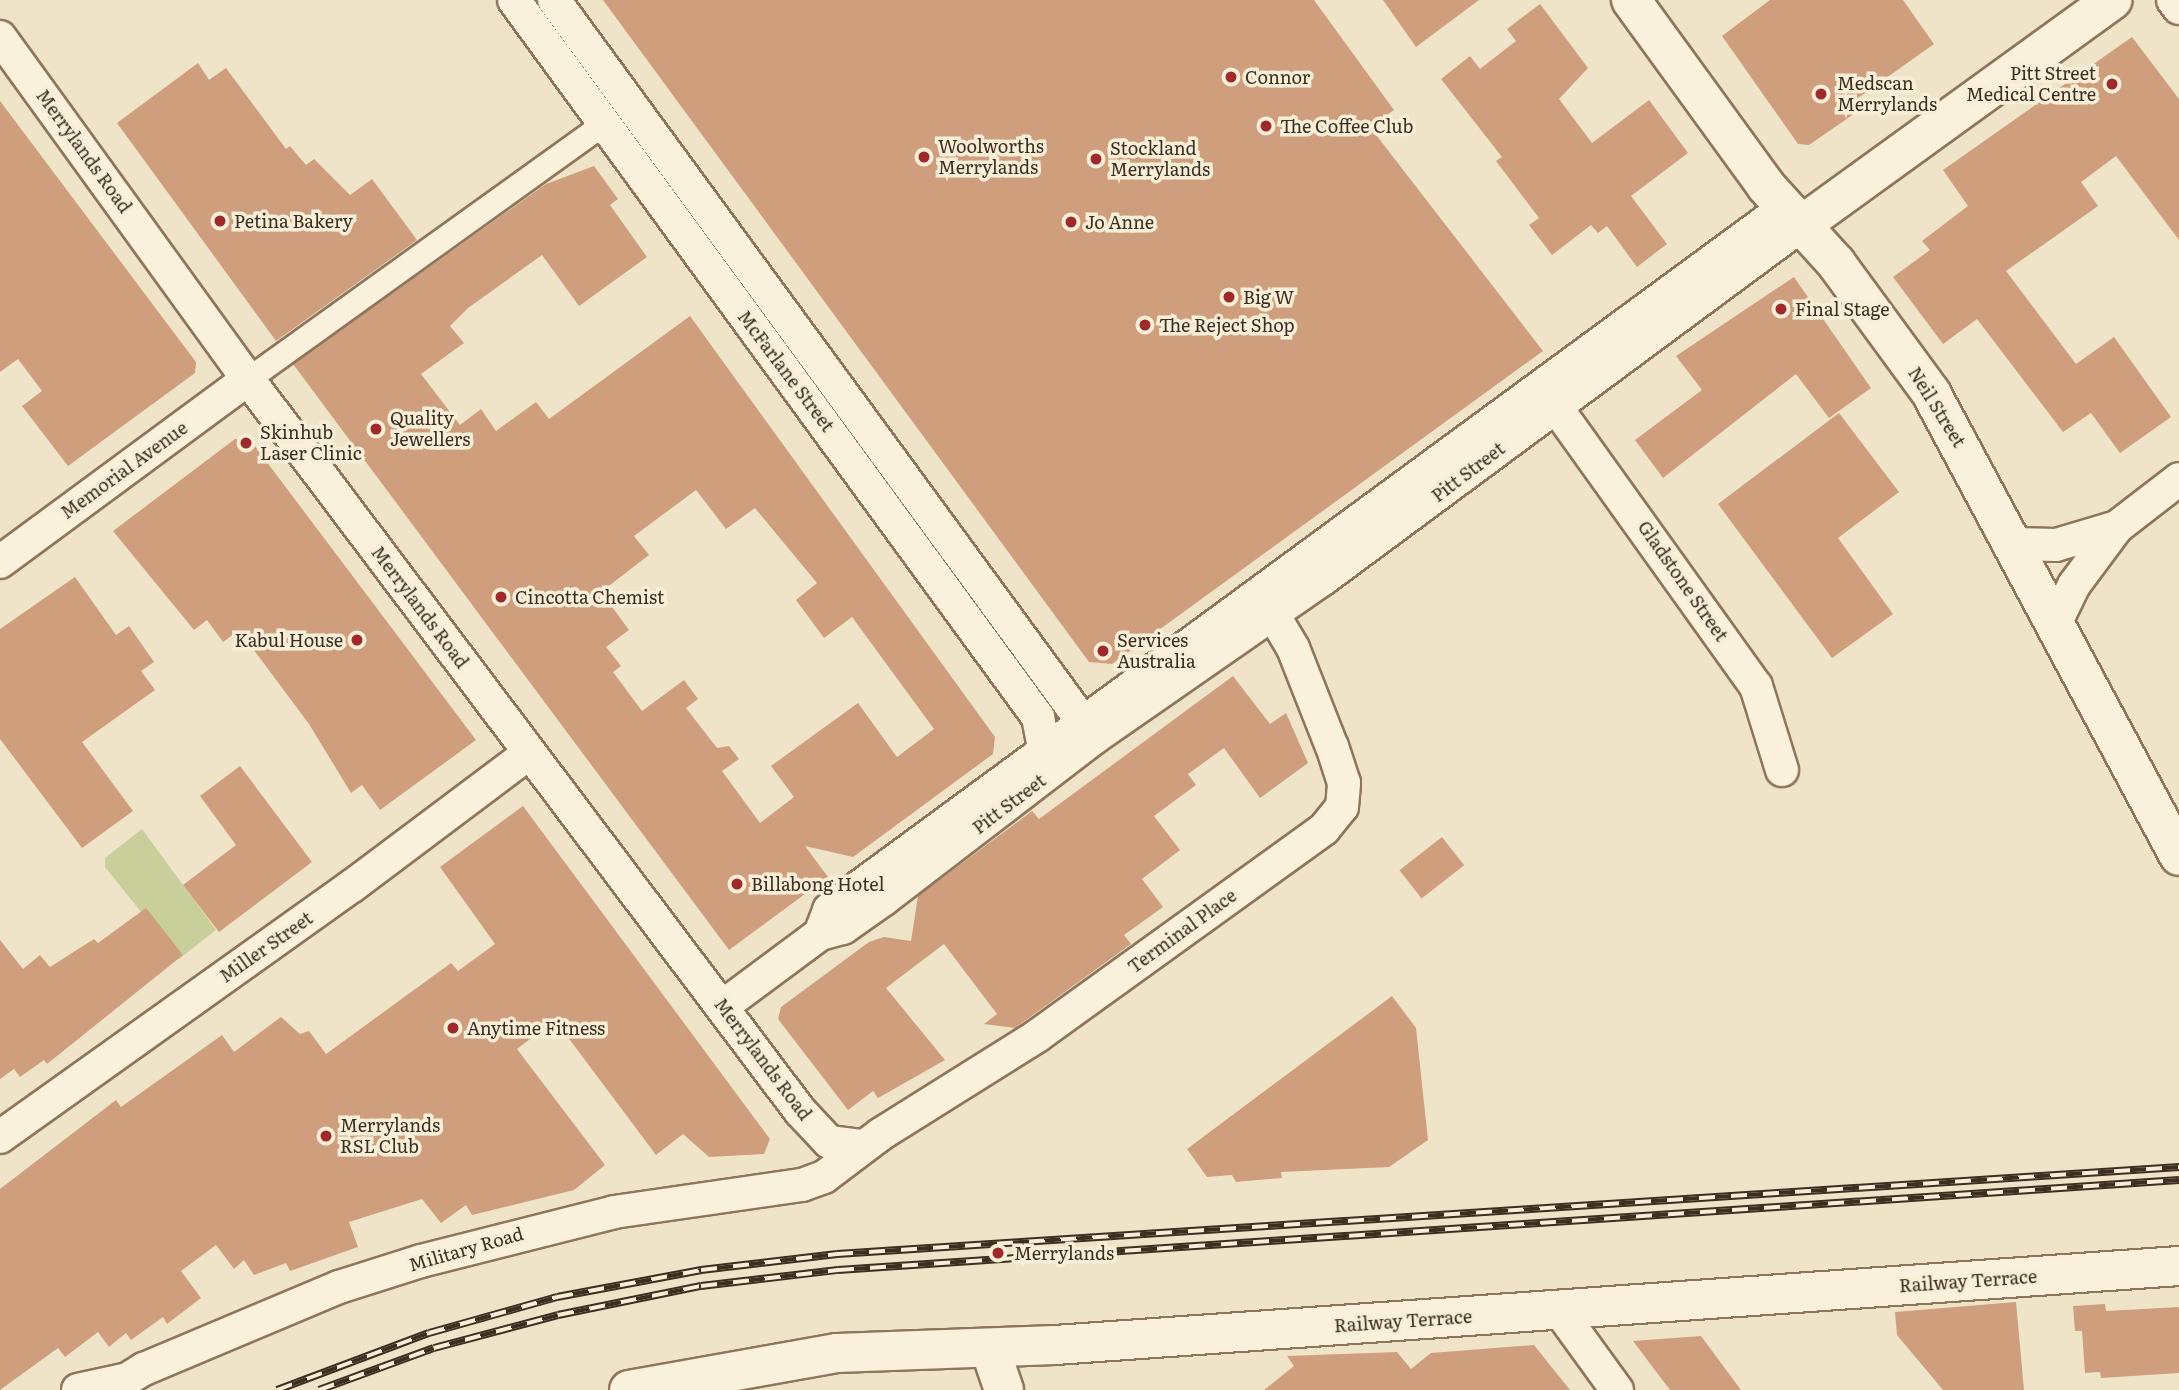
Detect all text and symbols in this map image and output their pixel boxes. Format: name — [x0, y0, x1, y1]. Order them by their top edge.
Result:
place label: Pitt Street Medical Centre — [1966, 63, 2096, 106]
place label: Connor — [1245, 66, 1310, 88]
marker: Connor — [1223, 69, 1239, 85]
place label: Medscan Merrylands — [1837, 73, 1937, 116]
marker: Pitt Street Medical Centre — [2102, 74, 2122, 94]
marker: Medscan Merrylands — [1811, 84, 1831, 104]
street label: Merrylands Road — [32, 85, 136, 217]
place label: The Coffee Club — [1280, 115, 1413, 137]
marker: The Coffee Club — [1258, 118, 1274, 134]
place label: Woolworths Merrylands — [938, 136, 1044, 178]
place label: Stockland Merrylands — [1110, 138, 1210, 180]
marker: Woolworths Merrylands — [916, 149, 932, 165]
marker: Stockland Merrylands — [1088, 151, 1104, 167]
place label: Petina Bakery — [234, 210, 353, 232]
place label: Jo Anne — [1085, 211, 1154, 233]
marker: Petina Bakery — [212, 213, 228, 229]
marker: Jo Anne — [1063, 214, 1079, 230]
place label: Big W — [1243, 286, 1294, 308]
marker: Big W — [1221, 289, 1237, 305]
place label: Final Stage — [1795, 298, 1890, 320]
marker: Final Stage — [1773, 301, 1789, 317]
street label: McFarlane Street — [733, 306, 839, 436]
place label: The Reject Shop — [1159, 314, 1295, 336]
marker: The Reject Shop — [1137, 317, 1153, 333]
street label: Neil Street — [1904, 363, 1970, 451]
place label: Quality Jewellers — [390, 408, 470, 450]
street label: Memorial Avenue — [56, 417, 192, 523]
marker: Quality Jewellers — [368, 421, 384, 437]
place label: Skinhub Laser Clinic — [260, 422, 362, 464]
marker: Skinhub Laser Clinic — [238, 435, 254, 451]
street label: Pitt Street — [1427, 438, 1509, 506]
street label: Gladstone Street — [1633, 517, 1733, 645]
street label: Merrylands Road — [367, 542, 473, 672]
place label: Cincotta Chemist — [515, 586, 664, 608]
marker: Cincotta Chemist — [493, 589, 509, 605]
place label: Kabul House — [234, 629, 343, 651]
place label: Services Australia — [1117, 630, 1196, 672]
marker: Kabul House — [349, 632, 365, 648]
marker: Services Australia — [1095, 643, 1111, 659]
street label: Pitt Street — [968, 770, 1050, 838]
place label: Billabong Hotel — [751, 873, 884, 895]
marker: Billabong Hotel — [729, 876, 745, 892]
street label: Terminal Place — [1123, 884, 1241, 978]
street label: Miller Street — [215, 907, 317, 987]
street label: Merrylands Road — [710, 994, 816, 1124]
place label: Anytime Fitness — [467, 1017, 605, 1039]
marker: Anytime Fitness — [445, 1020, 461, 1036]
place label: Merrylands RSL Club — [340, 1115, 440, 1158]
marker: Merrylands RSL Club — [318, 1128, 334, 1144]
street label: Military Road — [406, 1222, 526, 1276]
place label: Merrylands — [1014, 1242, 1114, 1264]
marker: Merrylands — [988, 1243, 1008, 1263]
street label: Railway Terrace — [1898, 1265, 2038, 1297]
street label: Railway Terrace — [1333, 1305, 1473, 1337]

